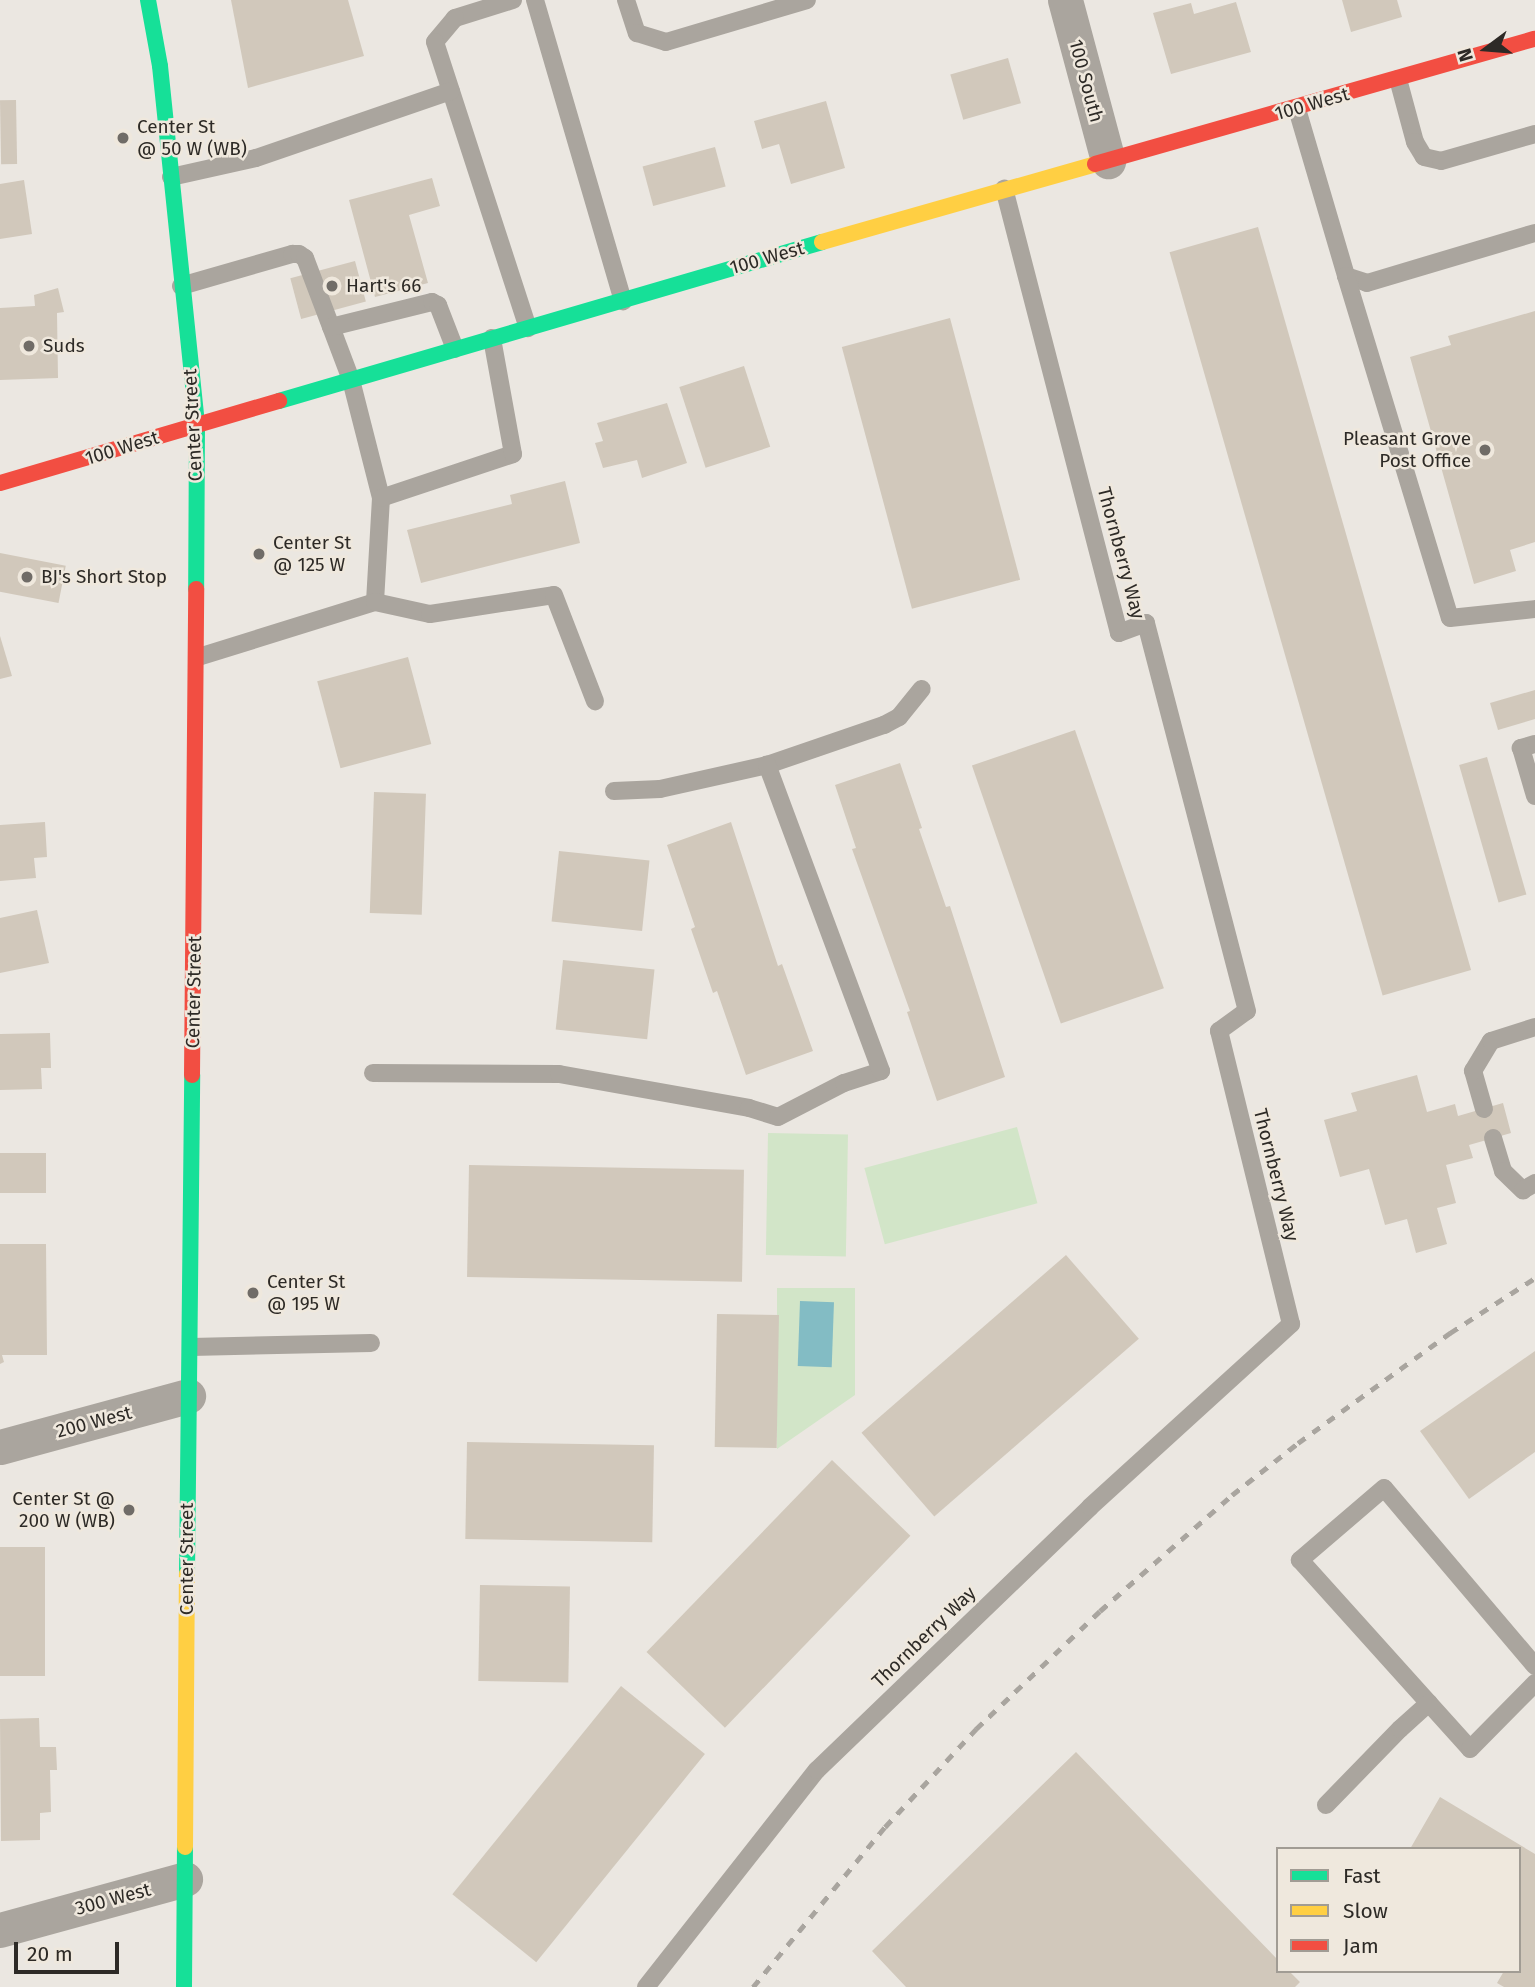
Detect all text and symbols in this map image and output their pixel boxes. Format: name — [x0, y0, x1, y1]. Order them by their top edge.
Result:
north arrow — [1451, 14, 1521, 84]
street label: 100 South — [1064, 37, 1108, 125]
text: N — [1453, 46, 1478, 64]
street label: 100 West — [1272, 83, 1352, 125]
place label: Center St @ 50 W (WB) — [137, 116, 247, 160]
marker: Center St @ 50 W (WB) — [115, 130, 131, 146]
street label: 100 West — [727, 237, 807, 279]
place label: Hart's 66 — [346, 275, 421, 297]
marker: Hart's 66 — [324, 278, 340, 294]
place label: Suds — [43, 335, 85, 357]
marker: Suds — [21, 338, 37, 354]
street label: Center Street — [179, 368, 207, 482]
street label: 100 West — [82, 426, 162, 470]
place label: Pleasant Grove Post Office — [1343, 428, 1471, 472]
marker: Pleasant Grove Post Office — [1477, 442, 1493, 458]
street label: Thornberry Way — [1092, 484, 1150, 622]
place label: Center St @ 125 W — [273, 532, 351, 576]
marker: Center St @ 125 W — [251, 546, 267, 562]
place label: BJ's Short Stop — [41, 566, 167, 588]
marker: BJ's Short Stop — [19, 569, 35, 585]
street label: Center Street — [182, 936, 206, 1048]
street label: Thornberry Way — [1249, 1106, 1303, 1244]
place label: Center St @ 195 W — [267, 1271, 345, 1315]
marker: Center St @ 195 W — [245, 1285, 261, 1301]
street label: 200 West — [54, 1401, 134, 1443]
place label: Center St @ 200 W (WB) — [12, 1488, 115, 1532]
marker: Center St @ 200 W (WB) — [121, 1502, 137, 1518]
street label: Center Street — [176, 1503, 198, 1615]
street label: Thornberry Way — [867, 1582, 981, 1692]
legend — [1276, 1847, 1521, 1973]
text: Fast — [1343, 1863, 1381, 1889]
street label: 300 West — [73, 1878, 153, 1920]
text: Slow — [1343, 1898, 1388, 1924]
scale bar — [18, 1927, 122, 1971]
text: Jam — [1343, 1933, 1379, 1959]
text: 20 m — [27, 1941, 73, 1967]

